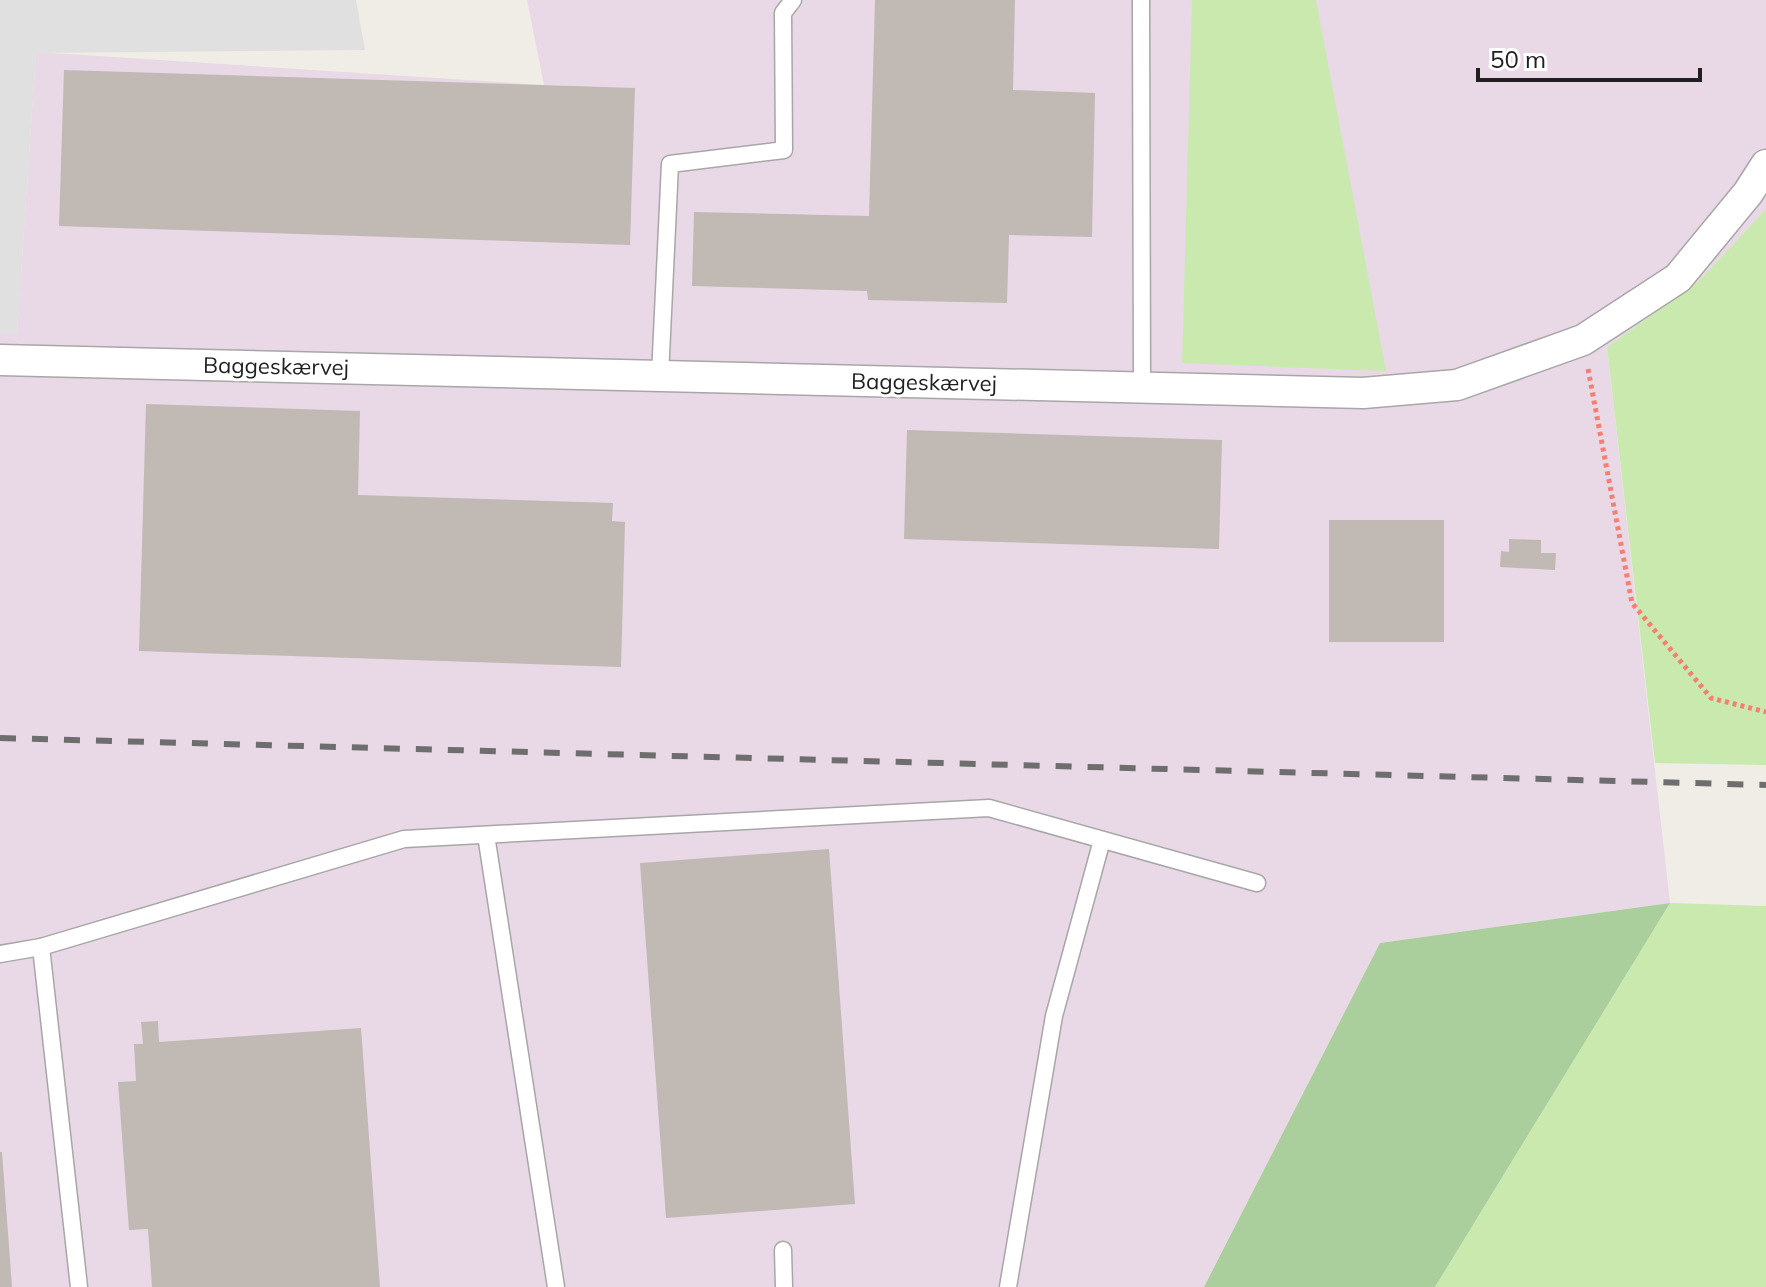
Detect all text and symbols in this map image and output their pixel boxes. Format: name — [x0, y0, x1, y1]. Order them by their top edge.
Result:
scale bar — [1478, 32, 1700, 82]
text: 50 m — [1490, 44, 1546, 74]
street label: Baggeskærvej — [203, 351, 349, 381]
street label: Baggeskærvej — [851, 367, 997, 397]

